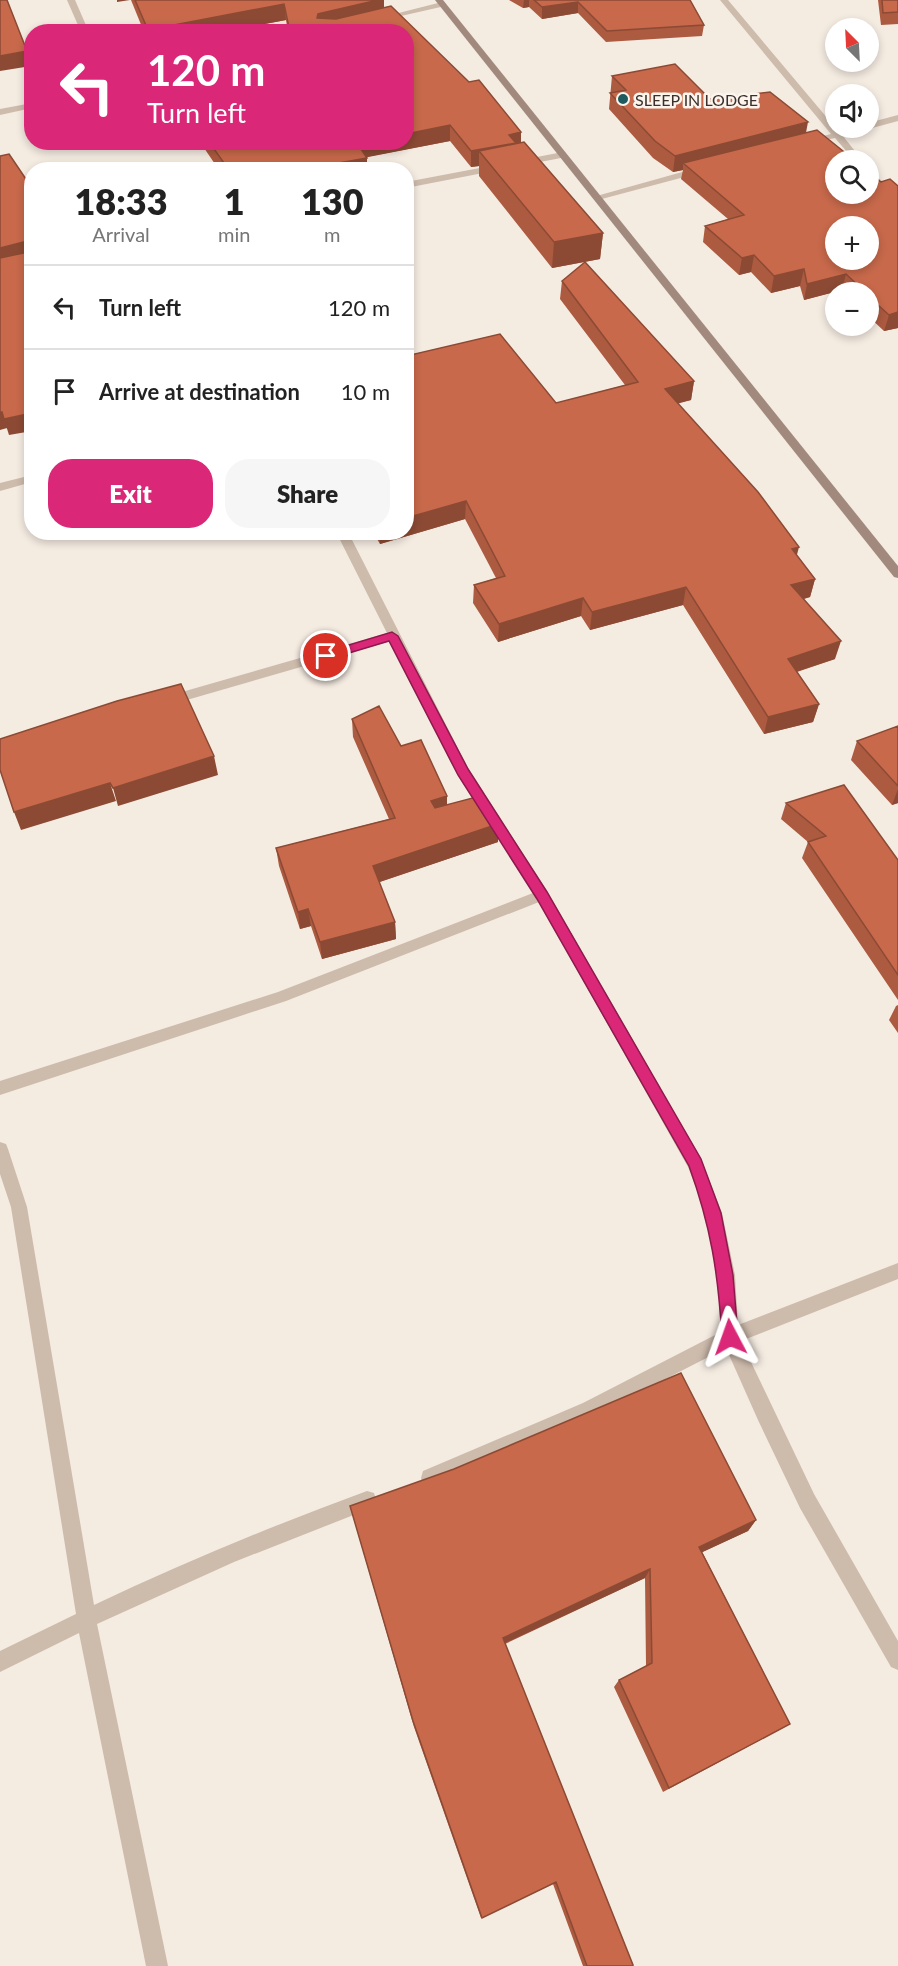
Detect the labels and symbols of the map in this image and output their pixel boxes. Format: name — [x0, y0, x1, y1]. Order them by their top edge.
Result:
north arrow — [825, 18, 879, 72]
place label: SLEEP IN LODGE — [635, 90, 758, 109]
marker: SLEEP IN LODGE — [616, 92, 630, 106]
pin — [300, 630, 351, 681]
position arrow — [698, 1305, 762, 1369]

